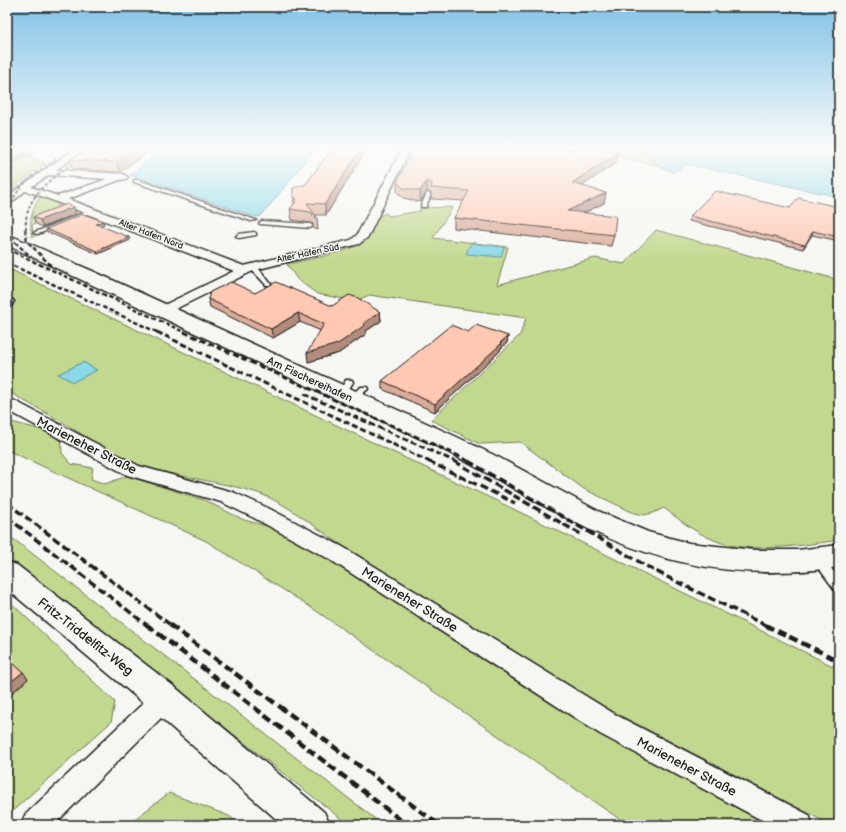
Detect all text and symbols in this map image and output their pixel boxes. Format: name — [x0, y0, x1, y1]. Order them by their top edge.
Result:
street label: Alter Hafen Nord — [117, 217, 185, 252]
street label: Alter Hafen Süd — [276, 242, 340, 265]
street label: Am Fischereihafen — [265, 354, 355, 405]
street label: Marieneher Straße — [34, 414, 140, 478]
street label: Marieneher Straße — [358, 564, 461, 636]
street label: Fritz-Triddelfitz-Weg — [34, 594, 136, 679]
street label: Marieneher Straße — [634, 734, 739, 800]

